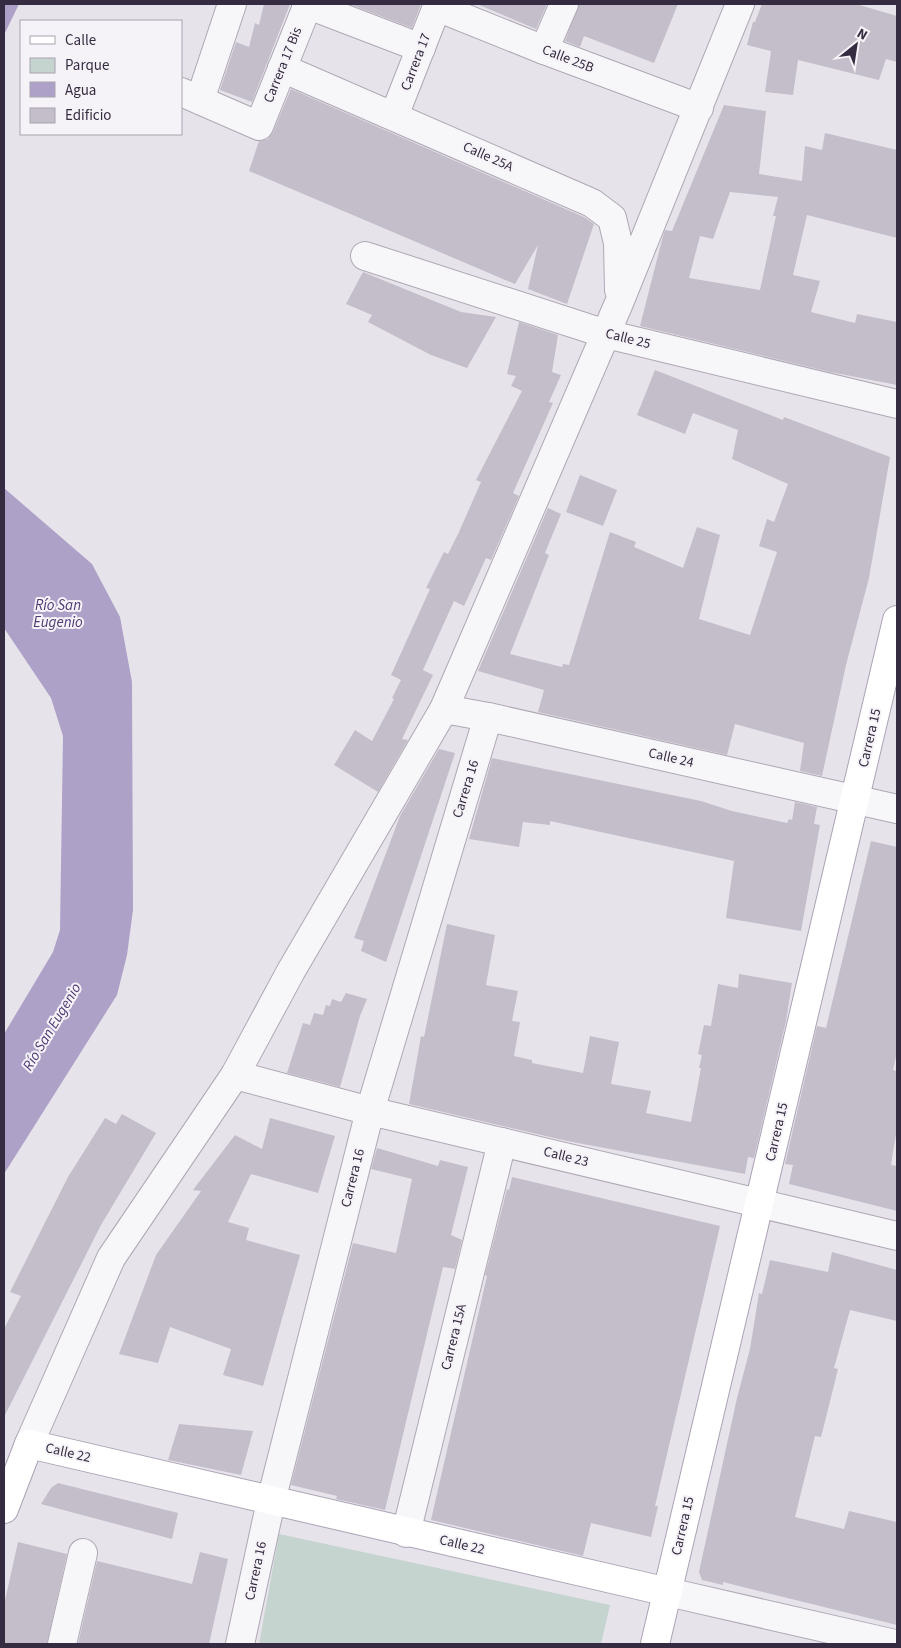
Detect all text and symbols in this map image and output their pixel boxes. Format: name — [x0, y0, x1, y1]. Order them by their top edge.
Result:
legend — [20, 20, 182, 135]
north arrow — [831, 20, 881, 70]
street label: Carrera 17 Bis — [259, 24, 307, 106]
text: N — [853, 24, 871, 46]
text: Calle — [65, 30, 96, 51]
street label: Carrera 17 — [396, 30, 436, 94]
street label: Calle 25B — [539, 40, 597, 78]
text: Parque — [65, 55, 109, 76]
text: Agua — [65, 80, 96, 101]
text: Edificio — [65, 105, 112, 126]
street label: Calle 25A — [460, 137, 517, 177]
street label: Calle 25 — [603, 324, 653, 354]
water label: Río San Eugenio — [33, 595, 83, 633]
street label: Carrera 15 — [854, 707, 886, 769]
street label: Calle 24 — [646, 743, 696, 773]
street label: Carrera 16 — [448, 757, 484, 821]
water label: Río San Eugenio — [18, 979, 87, 1075]
street label: Carrera 15 — [761, 1101, 793, 1163]
street label: Calle 23 — [541, 1142, 591, 1172]
street label: Carrera 16 — [336, 1146, 370, 1209]
street label: Carrera 15A — [436, 1301, 472, 1372]
street label: Calle 22 — [43, 1438, 93, 1468]
street label: Carrera 15 — [667, 1495, 699, 1557]
street label: Calle 22 — [437, 1530, 487, 1560]
street label: Carrera 16 — [240, 1540, 272, 1602]

